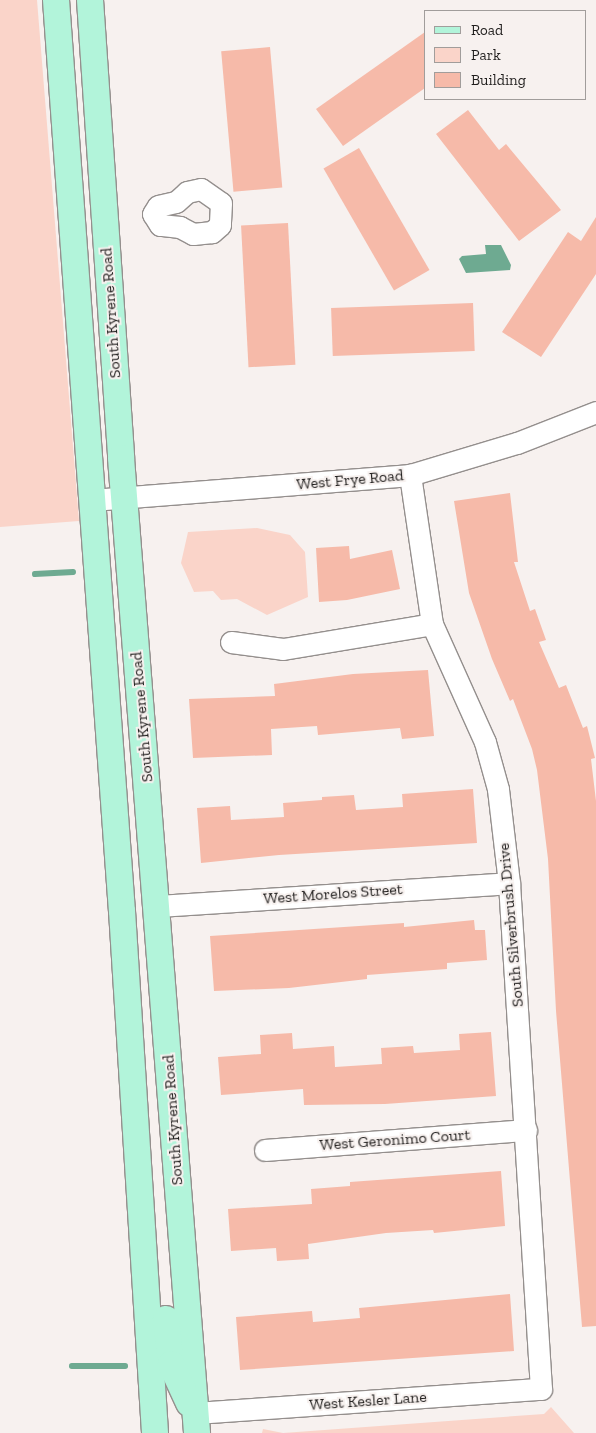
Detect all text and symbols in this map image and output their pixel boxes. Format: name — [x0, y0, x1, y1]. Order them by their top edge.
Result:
legend — [424, 10, 586, 100]
text: Road — [471, 21, 503, 39]
text: Park — [471, 46, 501, 64]
text: Building — [471, 71, 526, 89]
street label: South Kyrene Road — [97, 247, 125, 379]
street label: West Frye Road — [296, 466, 404, 494]
street label: South Kyrene Road — [127, 651, 157, 783]
street label: South Silverbrush Drive — [494, 842, 528, 1008]
street label: West Morelos Street — [263, 880, 403, 908]
street label: South Kyrene Road — [159, 1054, 187, 1186]
street label: West Geronimo Court — [319, 1125, 471, 1155]
street label: West Kesler Lane — [308, 1387, 428, 1415]

